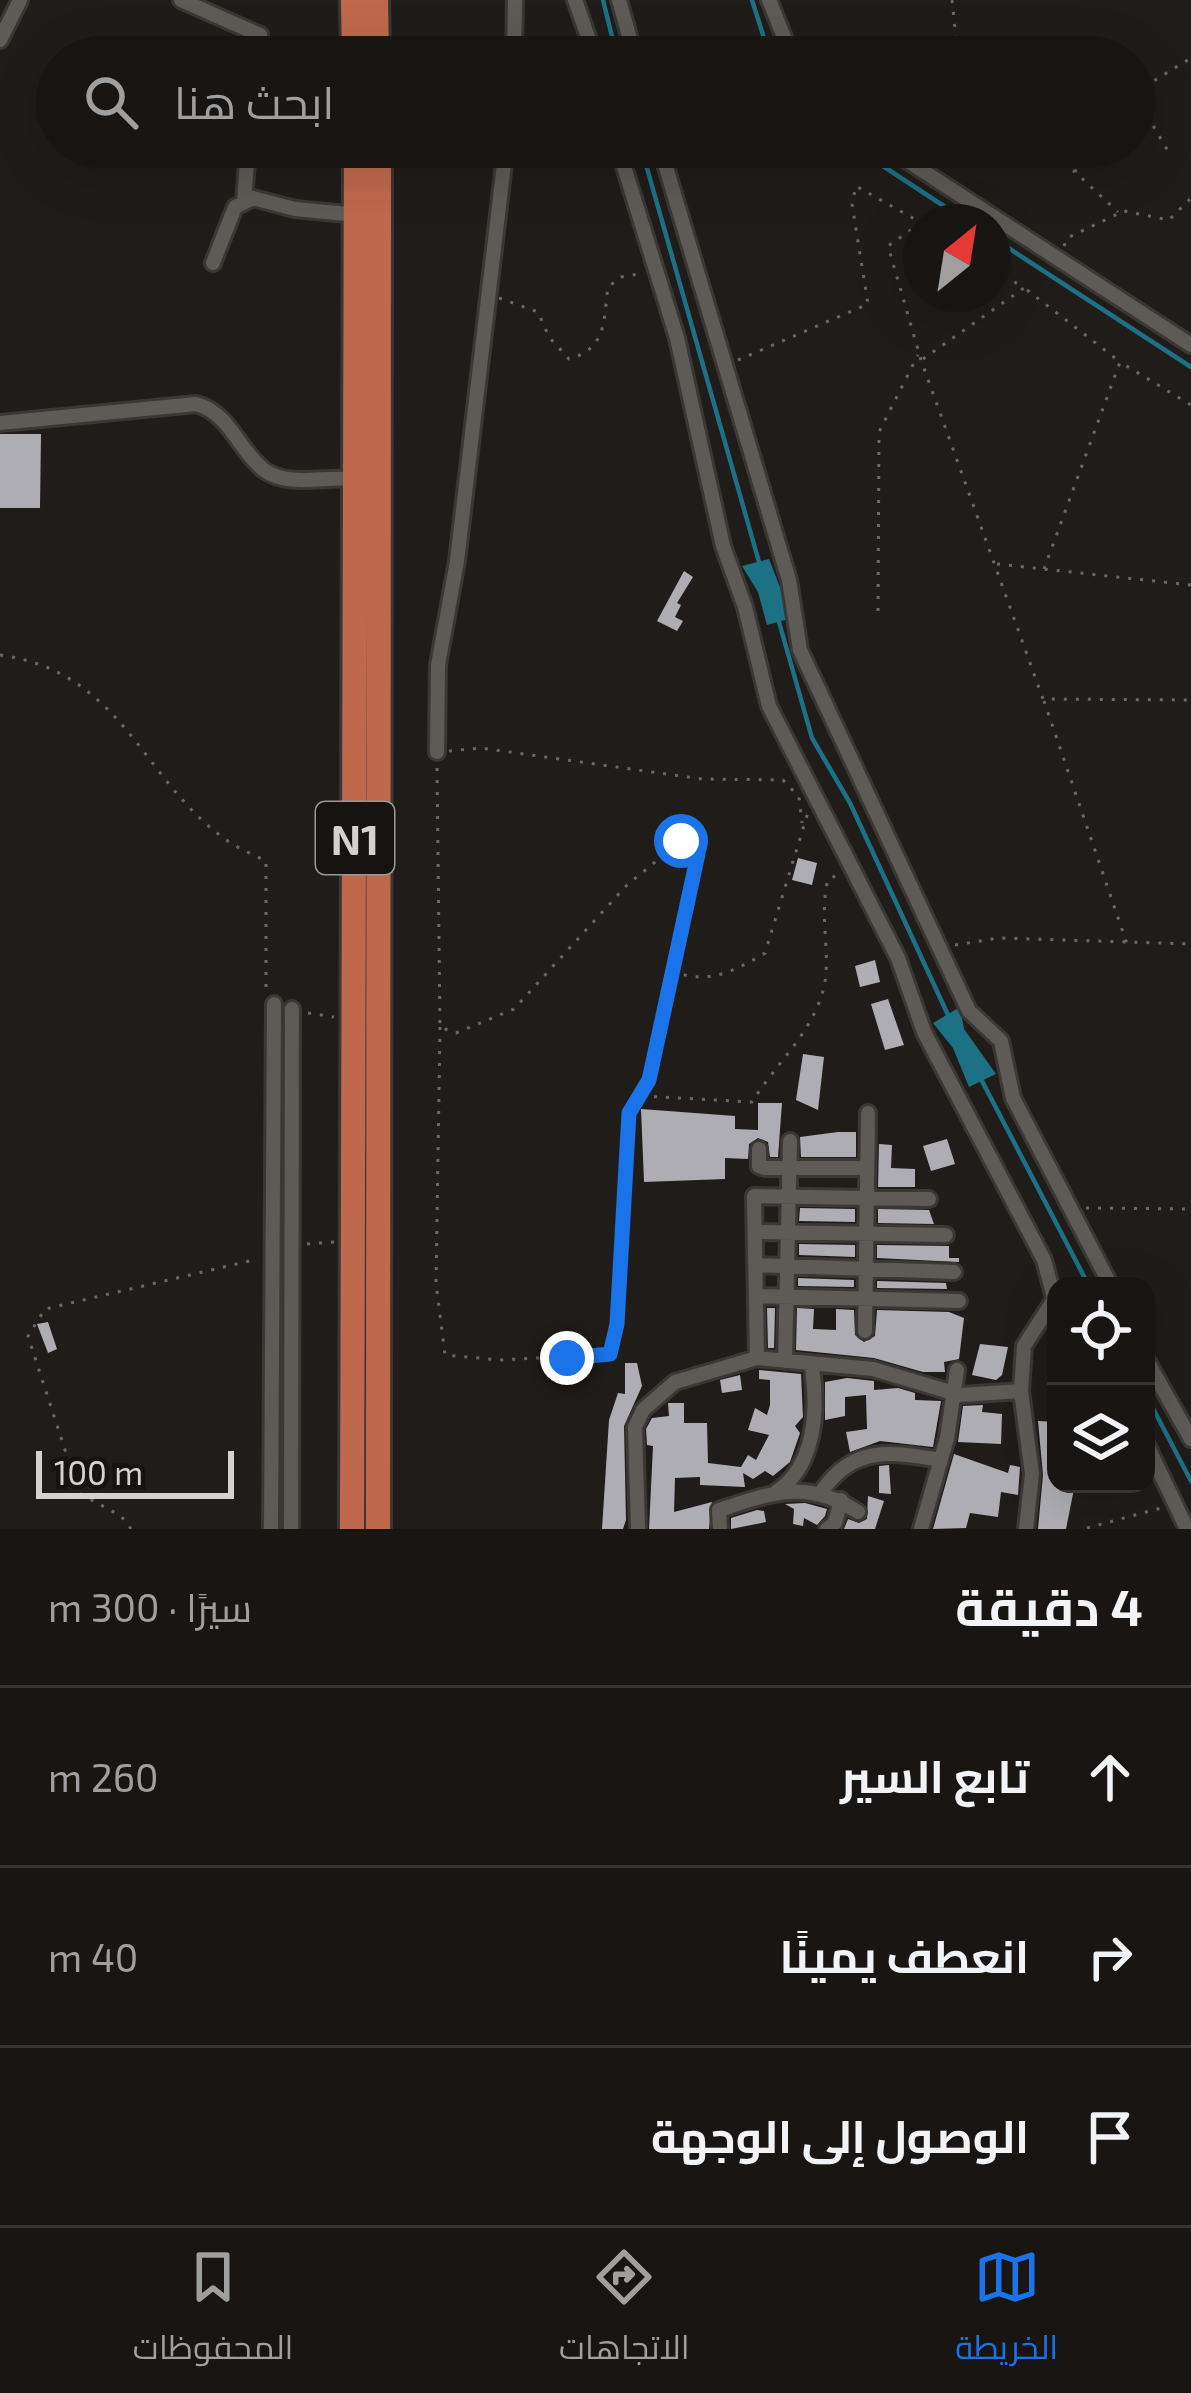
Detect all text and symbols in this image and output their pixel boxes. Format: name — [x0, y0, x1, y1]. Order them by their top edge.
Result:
search box — [36, 36, 1155, 168]
icon: search — [78, 69, 144, 135]
text: ابحث هنا — [174, 74, 334, 128]
north arrow — [903, 204, 1011, 312]
road number: N1 — [316, 802, 394, 874]
route start — [654, 814, 708, 868]
map controls — [1047, 1277, 1155, 1493]
button: locate — [1047, 1277, 1155, 1385]
route end — [540, 1331, 594, 1385]
button: layers — [1047, 1385, 1155, 1493]
scale bar — [36, 1445, 234, 1498]
text: 100 m — [54, 1452, 143, 1492]
text: 4 دقيقة — [955, 1575, 1143, 1636]
text: سيرًا · 300 m — [48, 1583, 252, 1630]
icon: ahead — [1077, 1744, 1143, 1810]
text: تابع السير — [840, 1748, 1029, 1802]
text: 260 m — [48, 1753, 159, 1800]
icon: right — [1077, 1924, 1143, 1990]
text: انعطف يمينًا — [779, 1928, 1029, 1982]
text: 40 m — [48, 1933, 138, 1980]
icon: arrive — [1077, 2104, 1143, 2170]
text: الوصول إلى الوجهة — [651, 2108, 1029, 2162]
tab: المحفوظات — [133, 2244, 293, 2378]
tab: الاتجاهات — [559, 2244, 690, 2378]
tab: الخريطة — [955, 2244, 1058, 2378]

